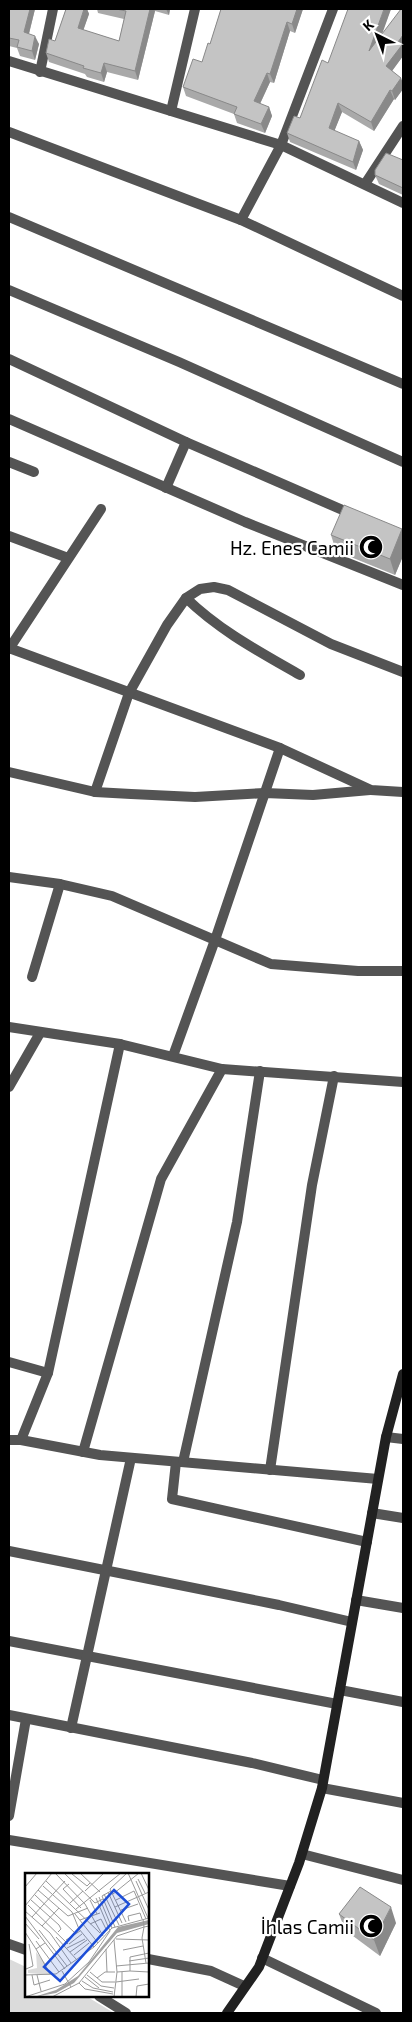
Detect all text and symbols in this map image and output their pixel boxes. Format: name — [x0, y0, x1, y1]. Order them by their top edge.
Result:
north arrow — [352, 10, 402, 60]
text: K — [359, 16, 377, 34]
mosque icon: Hz. Enes Camii — [358, 534, 384, 560]
place label: Hz. Enes Camii — [230, 536, 354, 559]
inset map — [25, 1873, 149, 1997]
mosque icon: İhlas Camii — [358, 1913, 384, 1939]
place label: İhlas Camii — [261, 1915, 354, 1938]

